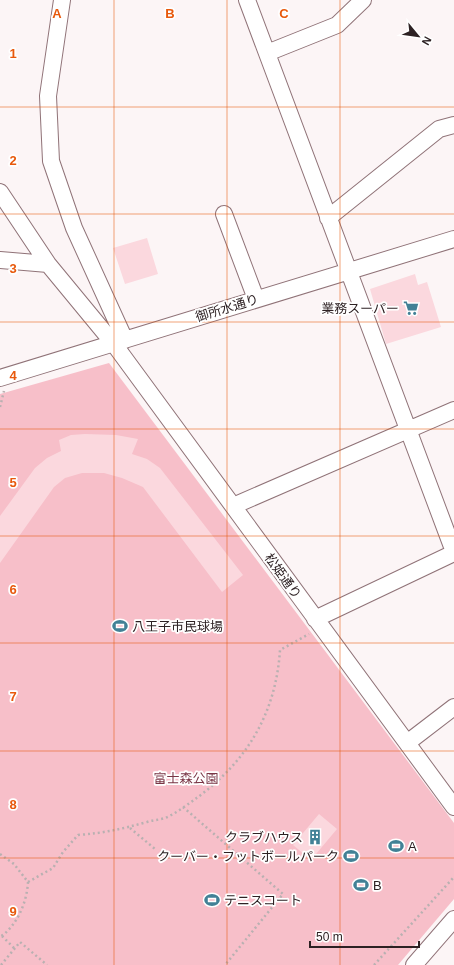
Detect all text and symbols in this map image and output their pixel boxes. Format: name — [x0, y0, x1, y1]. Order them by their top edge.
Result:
text: A — [52, 6, 62, 21]
text: B — [165, 6, 175, 21]
text: C — [279, 6, 289, 21]
north arrow — [398, 16, 438, 56]
text: N — [420, 34, 434, 47]
text: 1 — [9, 46, 17, 61]
text: 2 — [9, 153, 17, 168]
text: 3 — [9, 261, 17, 276]
street label: 御所水通り — [194, 291, 260, 325]
supermarket icon: 業務スーパー — [402, 299, 420, 317]
place label: 業務スーパー — [321, 301, 399, 316]
text: 4 — [9, 368, 17, 383]
text: 5 — [9, 475, 17, 490]
street label: 松姫通り — [262, 551, 304, 601]
text: 6 — [9, 582, 17, 597]
sports icon: 八王子市民球場 — [111, 617, 129, 635]
place label: 八王子市民球場 — [132, 619, 223, 634]
text: 7 — [9, 689, 17, 704]
park label: 富士森公園 — [153, 771, 219, 786]
text: 8 — [9, 797, 17, 812]
building icon: クラブハウス — [306, 828, 324, 846]
place label: クラブハウス — [225, 830, 303, 845]
sports icon: A — [387, 837, 405, 855]
place label: A — [408, 839, 417, 854]
sports icon: クーバー・フットボールパーク — [342, 847, 360, 865]
place label: クーバー・フットボールパーク — [157, 849, 339, 864]
sports icon: B — [352, 876, 370, 894]
place label: B — [373, 878, 382, 893]
sports icon: テニスコート — [203, 891, 221, 909]
place label: テニスコート — [224, 893, 302, 908]
text: 9 — [9, 904, 17, 919]
scale bar — [310, 923, 419, 949]
text: 50 m — [316, 930, 343, 944]

